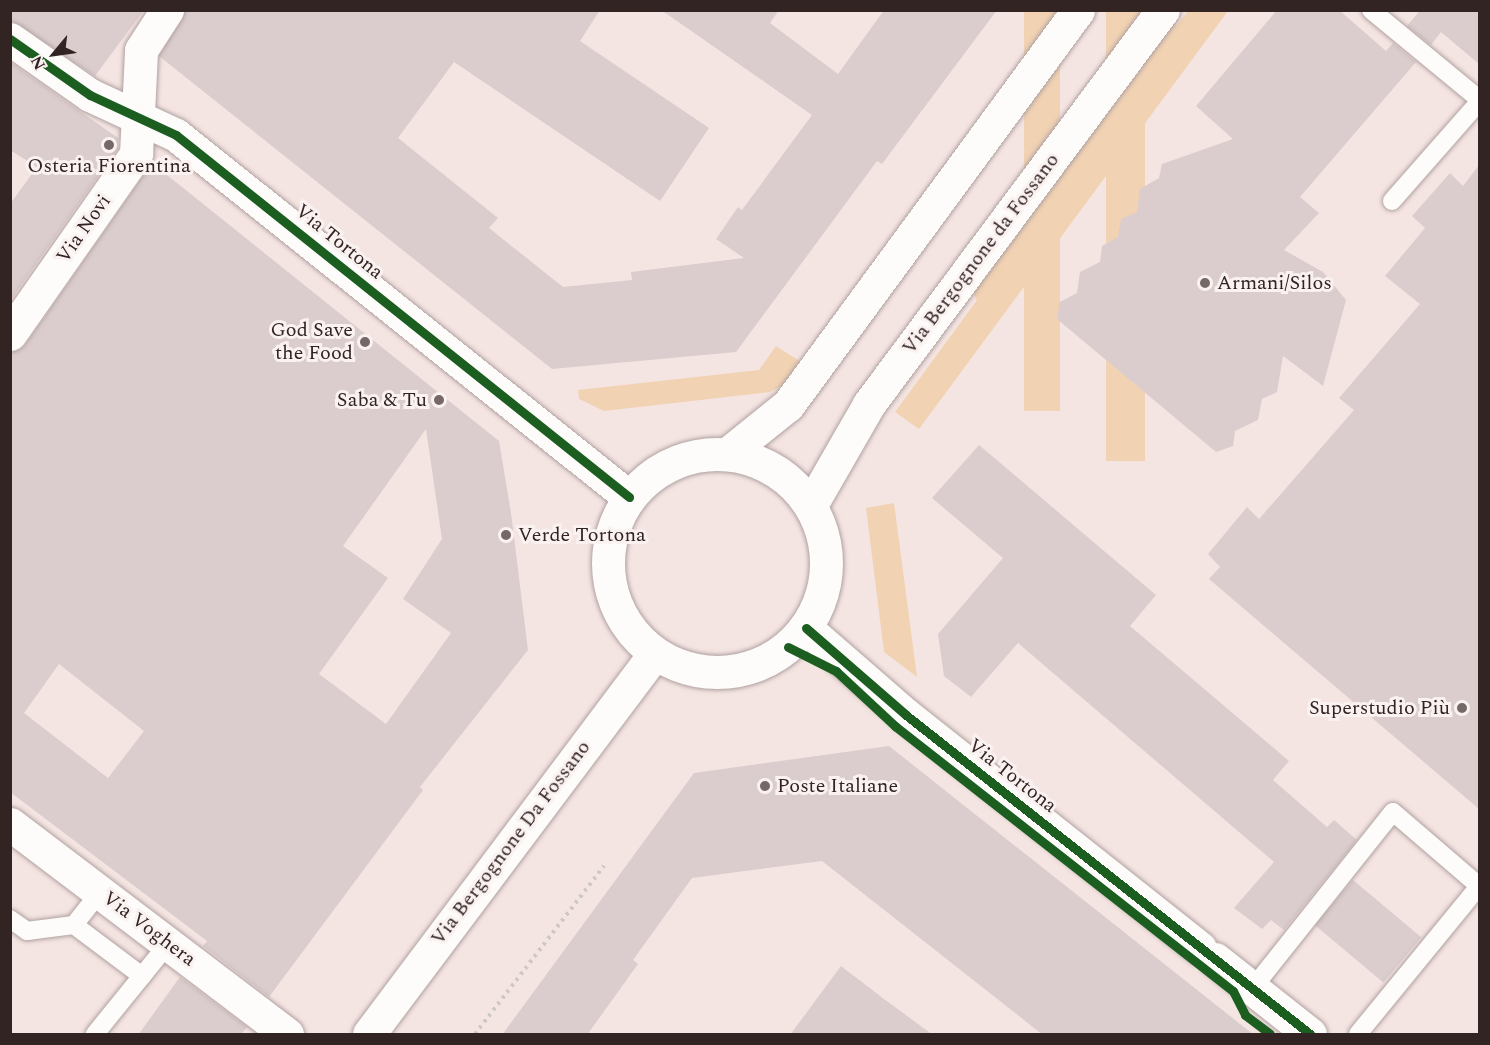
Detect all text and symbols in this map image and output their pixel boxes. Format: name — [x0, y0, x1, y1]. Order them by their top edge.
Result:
north arrow — [24, 24, 84, 84]
text: N — [25, 51, 52, 74]
marker: Osteria Fiorentina — [102, 138, 116, 152]
street label: Via Bergognone da Fossano — [898, 149, 1064, 359]
place label: Osteria Fiorentina — [27, 154, 191, 178]
street label: Via Novi — [52, 190, 116, 268]
street label: Via Tortona — [290, 199, 388, 285]
place label: Armani/Silos — [1217, 271, 1332, 295]
marker: Armani/Silos — [1198, 276, 1212, 290]
place label: God Save the Food — [270, 318, 353, 365]
marker: God Save the Food — [358, 335, 372, 349]
place label: Saba & Tu — [337, 388, 427, 412]
marker: Saba & Tu — [432, 393, 446, 407]
place label: Verde Tortona — [518, 523, 646, 547]
marker: Verde Tortona — [499, 528, 513, 542]
place label: Superstudio Più — [1309, 696, 1450, 720]
marker: Superstudio Più — [1455, 701, 1469, 715]
street label: Via Tortona — [963, 734, 1061, 818]
street label: Via Bergognone Da Fossano — [426, 736, 596, 950]
place label: Poste Italiane — [777, 774, 898, 798]
marker: Poste Italiane — [758, 779, 772, 793]
street label: Via Voghera — [98, 886, 200, 972]

